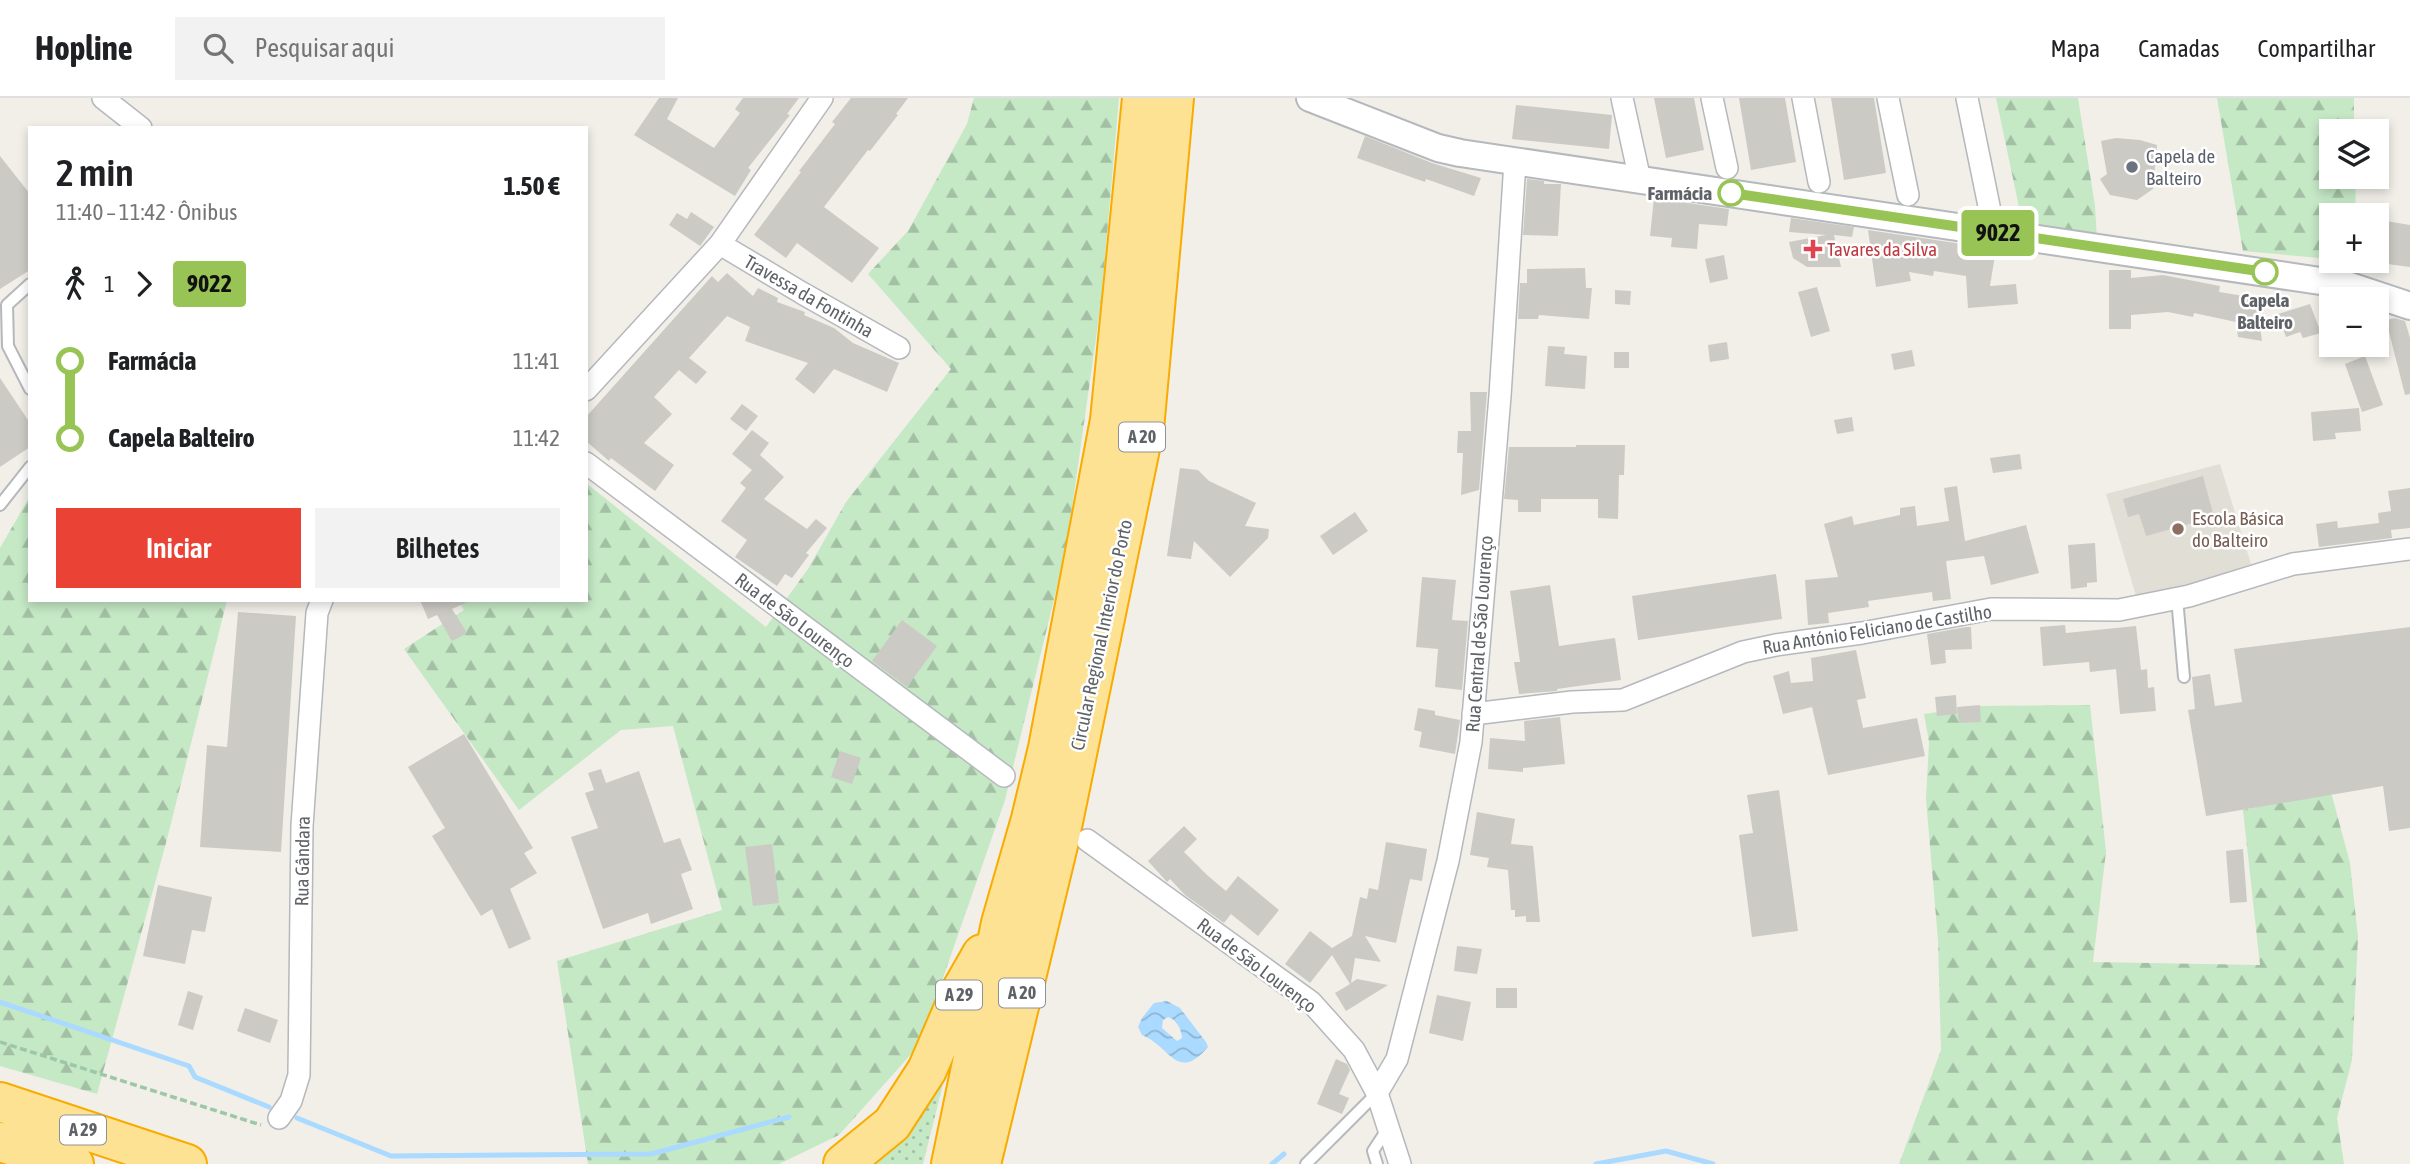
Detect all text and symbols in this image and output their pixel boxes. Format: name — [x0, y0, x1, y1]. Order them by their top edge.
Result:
search box — [175, 17, 665, 80]
text: Hopline — [35, 29, 133, 67]
icon: search — [199, 29, 237, 67]
text: Pesquisar aqui — [255, 33, 394, 63]
text: Mapa — [2050, 35, 2100, 62]
text: Camadas — [2138, 35, 2220, 62]
text: Compartilhar — [2258, 35, 2375, 62]
map controls — [2319, 119, 2389, 357]
button: layers — [2319, 119, 2389, 189]
place label: Capela de Balteiro — [2146, 145, 2215, 189]
text: 2 min — [56, 151, 134, 194]
marker: Capela de Balteiro — [2124, 159, 2140, 175]
text: 1.50 € — [503, 171, 560, 201]
marker: Farmácia — [1718, 180, 1744, 206]
place label: Farmácia — [1648, 182, 1712, 204]
text: 11:40 – 11:42 · Ônibus — [56, 199, 237, 225]
button: + — [2319, 203, 2389, 273]
line badge: 9022 — [1949, 210, 2047, 256]
text: 9022 — [1975, 219, 2021, 246]
place label: Tavares da Silva — [1827, 238, 1937, 260]
marker: Tavares da Silva — [1805, 241, 1821, 257]
street label: Travessa da Fontinha — [741, 250, 877, 342]
marker: Capela Balteiro — [2252, 259, 2278, 285]
icon: walk — [56, 265, 94, 303]
icon: forward — [125, 265, 163, 303]
text: 9022 — [187, 270, 232, 297]
text: 1 — [104, 271, 115, 297]
button: − — [2319, 287, 2389, 357]
place label: Capela Balteiro — [2237, 289, 2293, 333]
text: Farmácia — [108, 346, 196, 376]
text: 11:41 — [513, 348, 560, 374]
road number: A 20 — [1119, 422, 1165, 452]
text: Capela Balteiro — [108, 423, 255, 453]
text: 11:42 — [513, 425, 560, 451]
place label: Escola Básica do Balteiro — [2192, 507, 2284, 551]
button: Iniciar — [56, 508, 301, 588]
button: Bilhetes — [315, 508, 560, 588]
street label: Circular Regional Interior do Porto — [1066, 518, 1136, 752]
marker: Escola Básica do Balteiro — [2170, 521, 2186, 537]
street label: Rua Central de São Lourenço — [1461, 535, 1497, 733]
street label: Rua de São Lourenço — [731, 568, 859, 672]
street label: Rua António Feliciano de Castilho — [1761, 600, 1993, 658]
street label: Rua Gândara — [290, 816, 314, 906]
street label: Rua de São Lourenço — [1193, 913, 1321, 1017]
road number: A 20 — [999, 978, 1045, 1008]
road number: A 29 — [936, 980, 982, 1010]
road number: A 29 — [60, 1115, 106, 1144]

